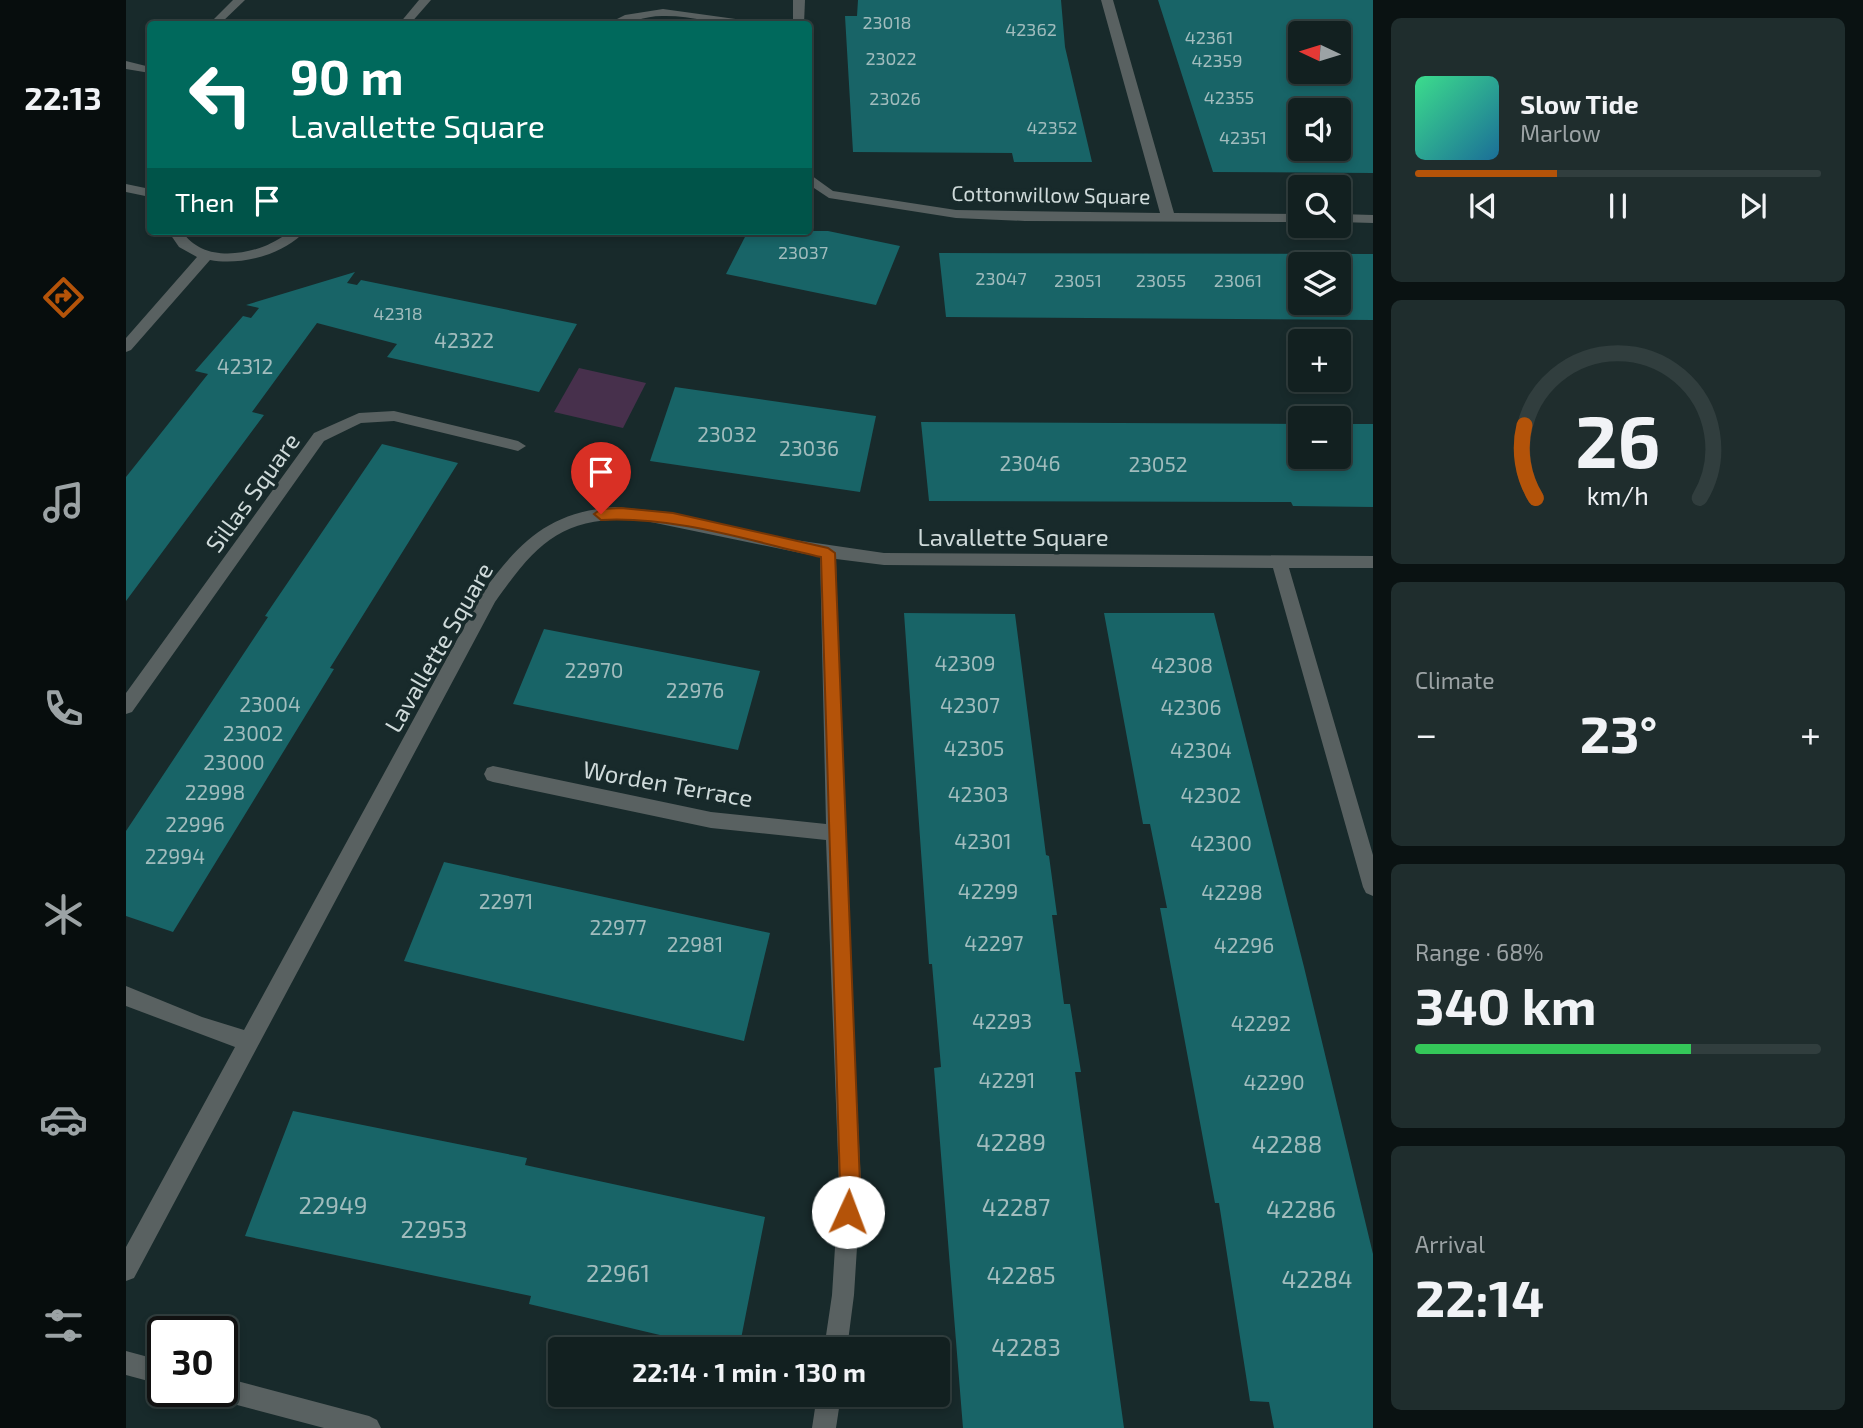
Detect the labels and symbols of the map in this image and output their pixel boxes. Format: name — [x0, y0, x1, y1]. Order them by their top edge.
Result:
house number: 23018 — [862, 11, 912, 33]
house number: 42362 — [1005, 18, 1057, 40]
north arrow — [1288, 21, 1351, 84]
house number: 42361 — [1185, 26, 1233, 48]
house number: 23022 — [865, 47, 917, 69]
house number: 42359 — [1191, 49, 1243, 71]
house number: 42355 — [1204, 86, 1254, 108]
house number: 23026 — [869, 87, 921, 109]
house number: 42352 — [1027, 116, 1077, 138]
house number: 42351 — [1219, 126, 1267, 148]
street label: Cottonwillow Square — [951, 180, 1151, 208]
house number: 23037 — [778, 241, 828, 263]
house number: 23047 — [975, 267, 1027, 289]
house number: 23051 — [1054, 269, 1102, 291]
house number: 23055 — [1136, 269, 1186, 291]
house number: 23061 — [1214, 269, 1262, 291]
house number: 42318 — [373, 302, 423, 324]
house number: 42322 — [434, 327, 494, 352]
house number: 42312 — [217, 353, 273, 378]
house number: 23032 — [697, 421, 757, 446]
street label: Sillas Square — [199, 427, 305, 557]
house number: 23036 — [779, 435, 839, 460]
pin — [571, 442, 631, 514]
house number: 23046 — [999, 450, 1061, 475]
house number: 23052 — [1128, 451, 1188, 476]
street label: Lavallette Square — [917, 522, 1109, 551]
street label: Lavallette Square — [378, 557, 498, 737]
house number: 42309 — [934, 650, 996, 675]
house number: 42308 — [1151, 652, 1213, 677]
house number: 22970 — [564, 657, 624, 682]
house number: 22976 — [666, 677, 724, 702]
house number: 23004 — [239, 691, 301, 716]
house number: 42307 — [940, 692, 1000, 717]
house number: 42306 — [1160, 694, 1222, 719]
house number: 23002 — [223, 720, 283, 745]
house number: 42305 — [944, 735, 1004, 760]
house number: 42304 — [1170, 737, 1232, 762]
house number: 23000 — [203, 749, 265, 774]
street label: Worden Terrace — [581, 754, 755, 812]
house number: 22998 — [185, 779, 245, 804]
house number: 42303 — [948, 781, 1008, 806]
house number: 42302 — [1181, 782, 1241, 807]
house number: 22996 — [165, 811, 225, 836]
house number: 42301 — [954, 828, 1012, 853]
house number: 42300 — [1190, 830, 1252, 855]
house number: 22994 — [145, 843, 205, 868]
house number: 42299 — [958, 878, 1018, 903]
house number: 42298 — [1201, 879, 1263, 904]
house number: 22971 — [479, 888, 533, 913]
house number: 22977 — [589, 914, 647, 939]
house number: 42297 — [964, 930, 1024, 955]
house number: 22981 — [667, 931, 723, 956]
house number: 42296 — [1214, 932, 1274, 957]
house number: 42293 — [972, 1008, 1032, 1033]
house number: 42292 — [1231, 1010, 1291, 1035]
house number: 42291 — [979, 1067, 1035, 1092]
house number: 42290 — [1243, 1069, 1305, 1094]
house number: 42289 — [976, 1127, 1046, 1156]
house number: 42288 — [1252, 1129, 1322, 1158]
position arrow — [811, 1175, 885, 1249]
house number: 22949 — [298, 1190, 368, 1219]
house number: 42287 — [982, 1192, 1050, 1221]
house number: 42286 — [1266, 1194, 1336, 1223]
house number: 22953 — [401, 1214, 467, 1243]
house number: 22961 — [586, 1258, 650, 1287]
house number: 42285 — [986, 1260, 1056, 1289]
house number: 42284 — [1281, 1264, 1353, 1293]
speed limit sign: 30 — [147, 1316, 238, 1407]
house number: 42283 — [991, 1332, 1061, 1361]

